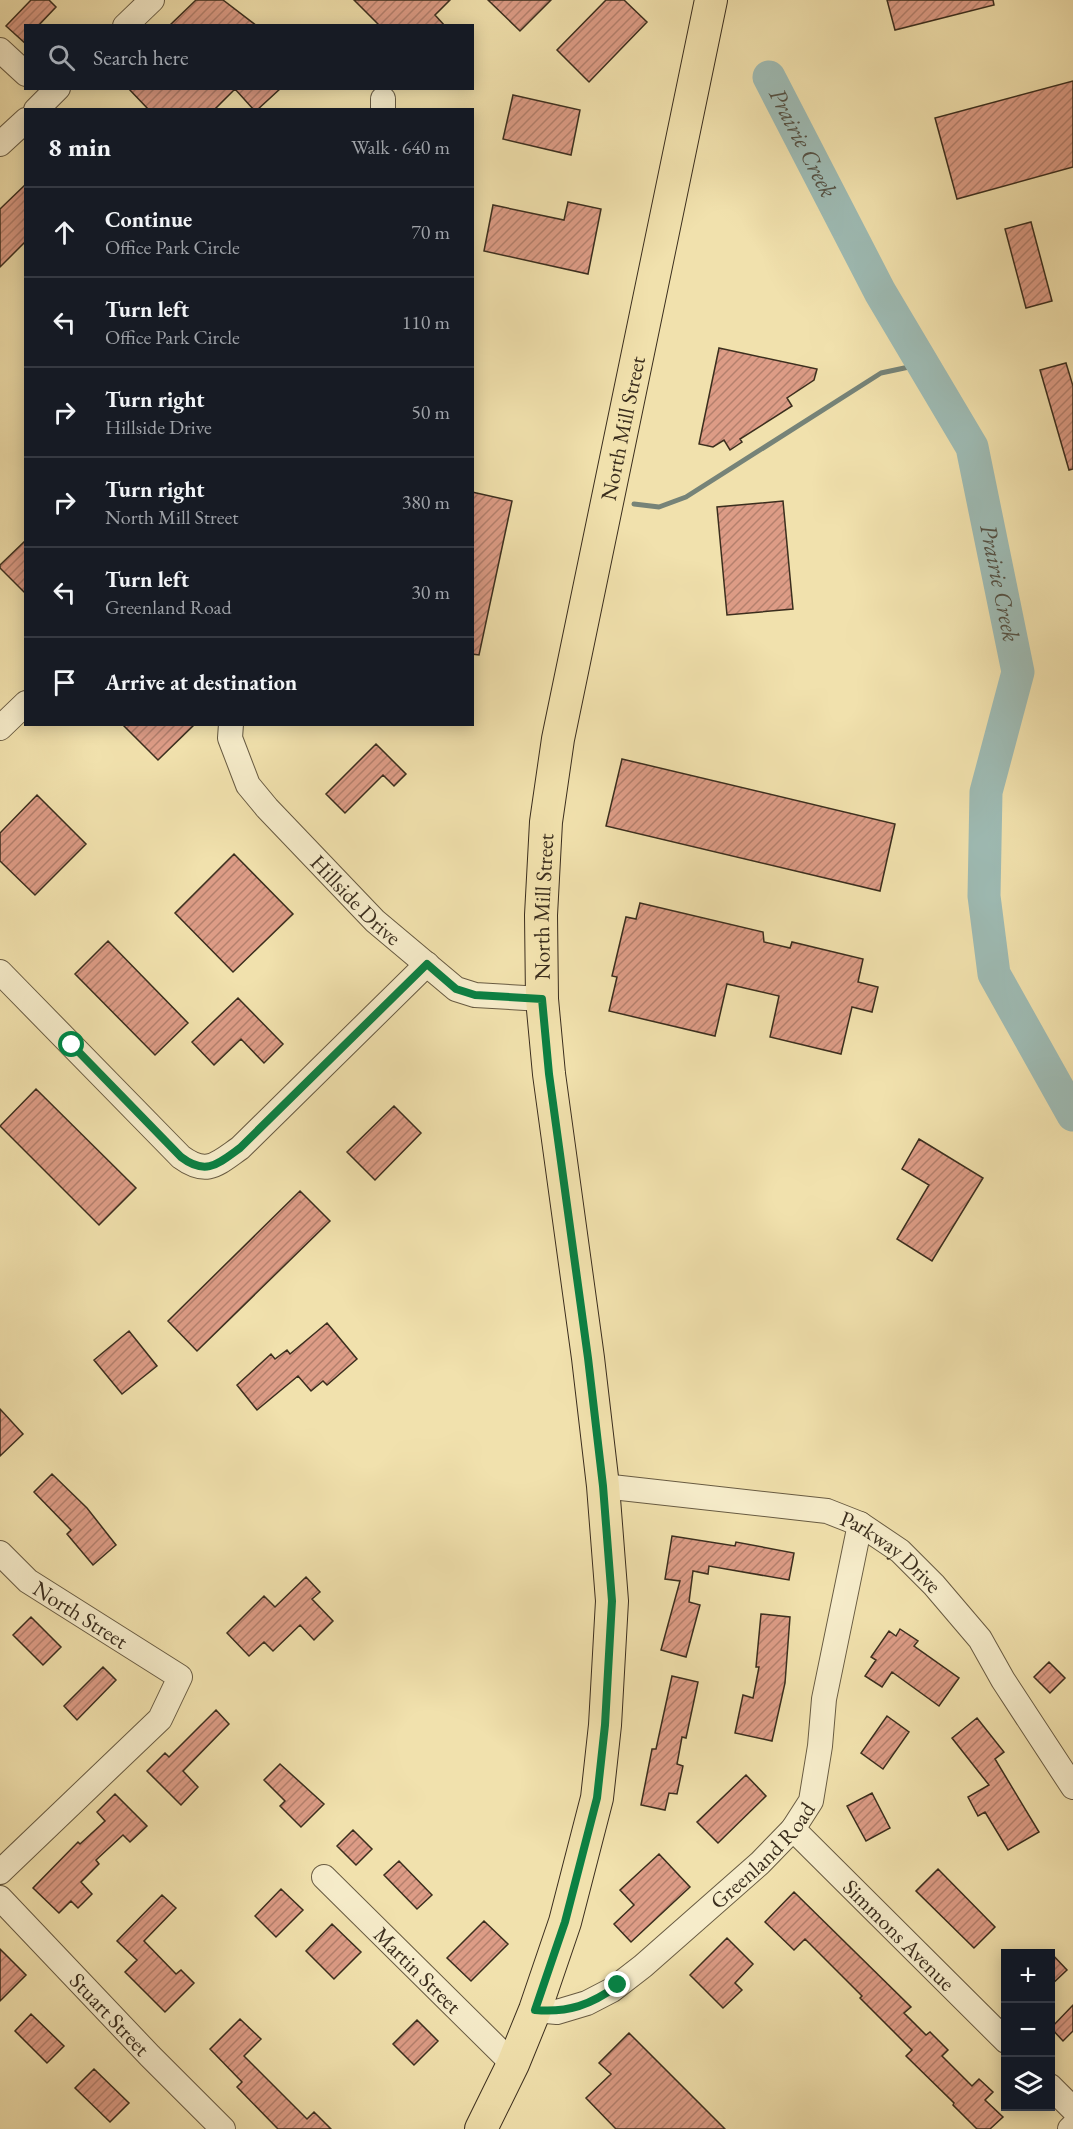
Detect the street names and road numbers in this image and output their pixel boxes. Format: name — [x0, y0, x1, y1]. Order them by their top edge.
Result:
street label: North Mill Street — [594, 353, 652, 503]
street label: North Mill Street — [527, 832, 560, 980]
street label: Hillside Drive — [304, 848, 407, 952]
street label: Parkway Drive — [836, 1504, 949, 1599]
street label: North Street — [28, 1574, 133, 1656]
street label: Greenland Road — [704, 1796, 822, 1915]
street label: Simmons Avenue — [837, 1873, 962, 1998]
street label: Martin Street — [367, 1920, 468, 2020]
street label: Stuart Street — [63, 1966, 156, 2062]

